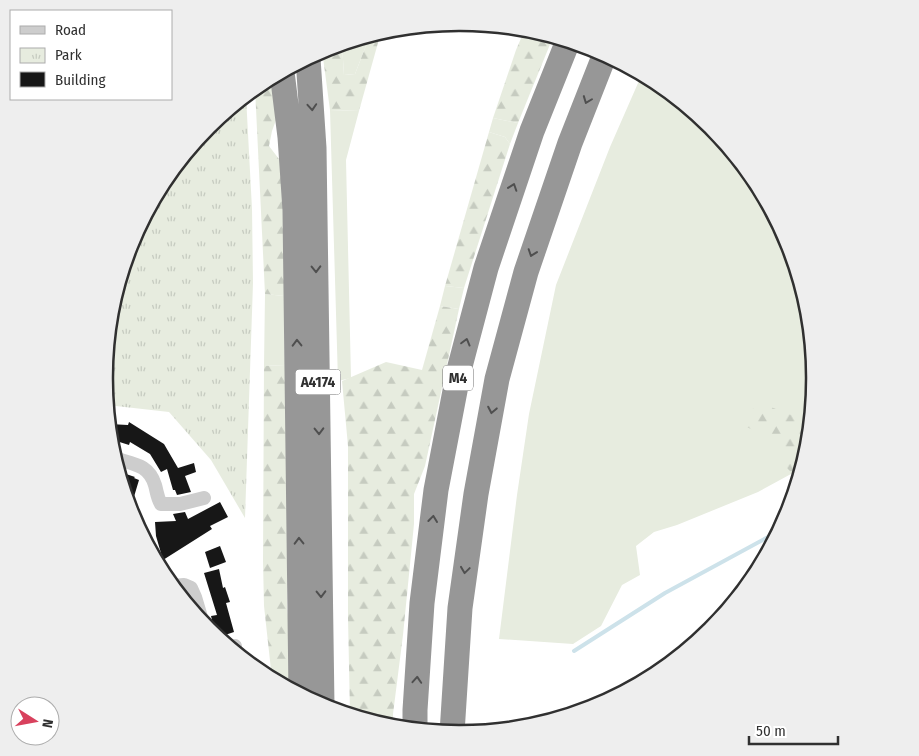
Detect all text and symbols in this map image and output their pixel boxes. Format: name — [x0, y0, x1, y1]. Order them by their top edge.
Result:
legend — [10, 10, 172, 100]
text: Road — [55, 21, 86, 39]
text: Park — [55, 46, 82, 64]
text: Building — [55, 71, 106, 89]
one-way arrow — [583, 95, 593, 104]
one-way arrow — [306, 103, 317, 111]
one-way arrow — [508, 183, 518, 191]
one-way arrow — [528, 248, 538, 257]
one-way arrow — [311, 266, 321, 273]
one-way arrow — [291, 339, 302, 347]
one-way arrow — [461, 339, 471, 347]
road number: M4 — [443, 366, 473, 390]
road number: A4174 — [296, 370, 340, 394]
one-way arrow — [487, 406, 497, 414]
one-way arrow — [314, 428, 324, 436]
one-way arrow — [427, 514, 438, 522]
one-way arrow — [294, 536, 304, 544]
one-way arrow — [460, 567, 471, 575]
one-way arrow — [316, 590, 326, 598]
one-way arrow — [411, 676, 422, 684]
north arrow — [10, 696, 60, 746]
scale bar — [749, 714, 838, 746]
text: N — [38, 718, 56, 729]
text: 50 m — [756, 722, 786, 740]

